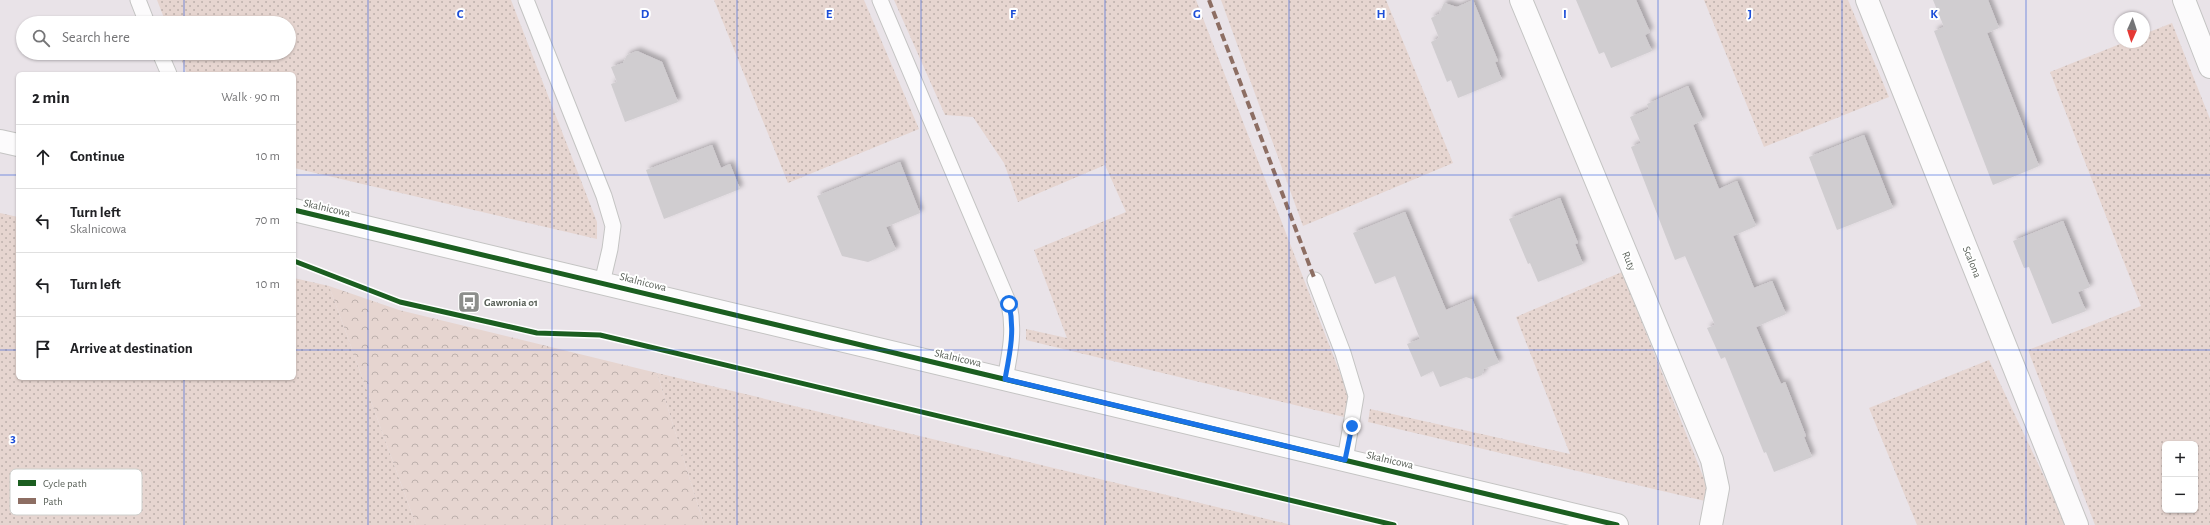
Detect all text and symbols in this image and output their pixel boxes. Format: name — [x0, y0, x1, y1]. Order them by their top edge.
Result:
text: C — [457, 8, 464, 21]
text: D — [641, 8, 650, 21]
text: E — [826, 8, 833, 21]
text: F — [1010, 8, 1017, 21]
text: G — [1193, 8, 1201, 21]
text: H — [1376, 8, 1386, 21]
text: I — [1563, 8, 1567, 21]
text: J — [1748, 8, 1752, 21]
text: K — [1930, 8, 1938, 21]
north arrow — [2114, 12, 2150, 48]
search box — [16, 16, 296, 60]
icon: search — [30, 27, 52, 49]
text: Search here — [62, 30, 130, 45]
text: 2 min — [32, 89, 70, 106]
text: Walk · 90 m — [221, 91, 280, 104]
icon: ahead — [32, 146, 54, 168]
text: Continue — [70, 149, 125, 164]
text: 10 m — [256, 150, 280, 163]
street label: Skalnicowa — [302, 197, 352, 219]
text: Turn left — [70, 205, 121, 220]
icon: left — [32, 210, 54, 232]
text: 70 m — [255, 214, 280, 227]
text: Skalnicowa — [70, 223, 127, 236]
street label: Scalona — [1961, 245, 1983, 279]
street label: Ruty — [1620, 250, 1638, 272]
street label: Skalnicowa — [618, 271, 668, 293]
icon: left — [32, 274, 54, 296]
text: Turn left — [70, 277, 121, 292]
text: 10 m — [256, 278, 280, 291]
bus stop icon: Gawronia 01 — [456, 289, 482, 315]
route start — [1000, 295, 1018, 313]
place label: Gawronia 01 — [484, 297, 538, 308]
icon: arrive — [32, 338, 54, 360]
text: Arrive at destination — [70, 341, 193, 356]
street label: Skalnicowa — [933, 347, 983, 369]
route end — [1343, 417, 1361, 435]
text: 3 — [10, 432, 16, 445]
map controls — [2162, 441, 2198, 513]
button: + — [2162, 441, 2198, 477]
street label: Skalnicowa — [1365, 449, 1415, 471]
legend — [10, 469, 142, 515]
button: − — [2162, 477, 2198, 513]
text: Cycle path — [43, 478, 87, 489]
text: Path — [43, 496, 63, 507]

